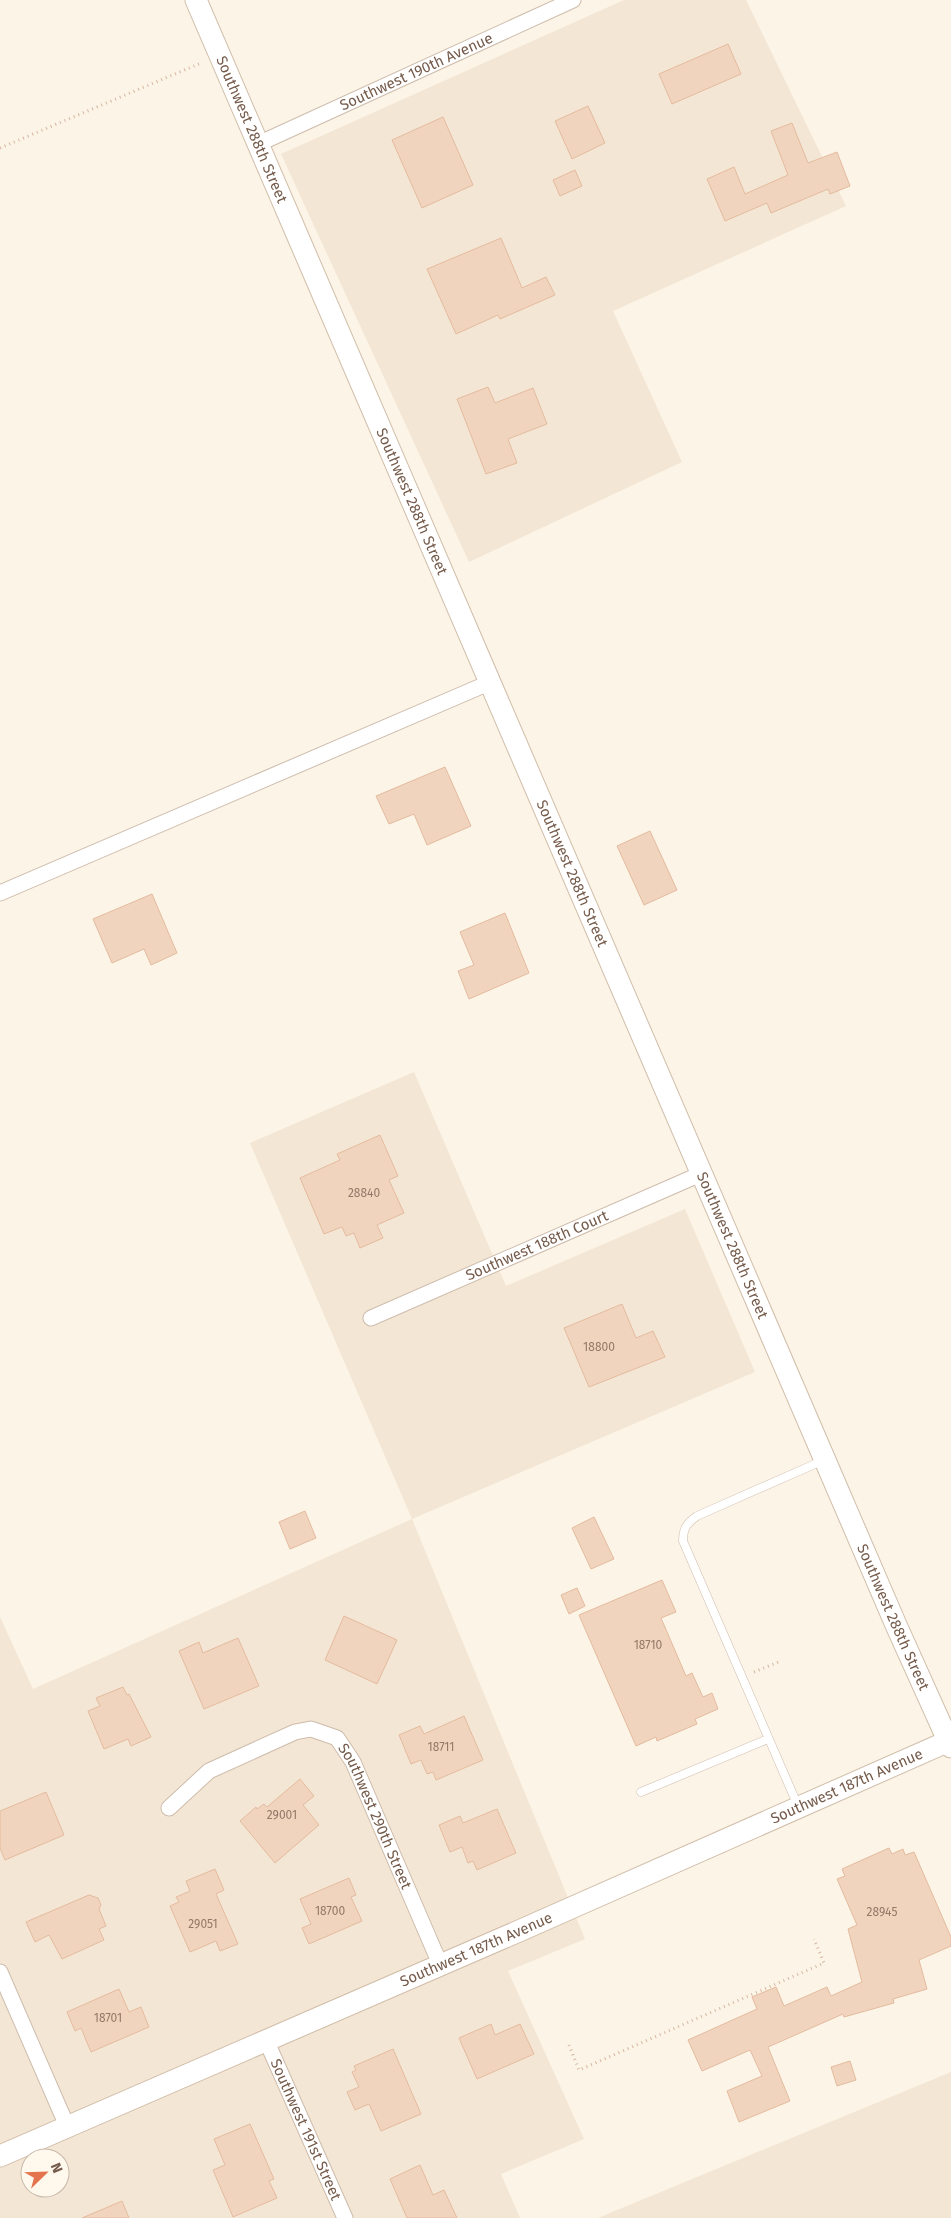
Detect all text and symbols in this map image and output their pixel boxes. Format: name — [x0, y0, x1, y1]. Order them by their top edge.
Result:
street label: Southwest 190th Avenue — [337, 29, 496, 114]
street label: Southwest 288th Street — [212, 53, 292, 206]
street label: Southwest 288th Street — [372, 425, 452, 578]
street label: Southwest 288th Street — [533, 797, 612, 950]
street label: Southwest 288th Street — [693, 1169, 772, 1322]
house number: 28840 — [348, 1186, 380, 1200]
street label: Southwest 188th Court — [463, 1206, 611, 1284]
house number: 18800 — [583, 1340, 615, 1354]
street label: Southwest 288th Street — [853, 1541, 934, 1694]
house number: 18710 — [634, 1638, 663, 1652]
street label: Southwest 290th Street — [334, 1740, 416, 1892]
house number: 18711 — [428, 1740, 454, 1754]
street label: Southwest 187th Avenue — [768, 1745, 926, 1828]
house number: 29001 — [267, 1808, 297, 1822]
house number: 18700 — [315, 1904, 345, 1918]
house number: 28945 — [867, 1905, 897, 1919]
street label: Southwest 187th Avenue — [397, 1908, 555, 1991]
house number: 29051 — [188, 1917, 218, 1931]
house number: 18701 — [94, 2011, 122, 2025]
street label: Southwest 191st Street — [266, 2056, 345, 2204]
north arrow — [20, 2148, 70, 2198]
text: N — [47, 2161, 66, 2176]

